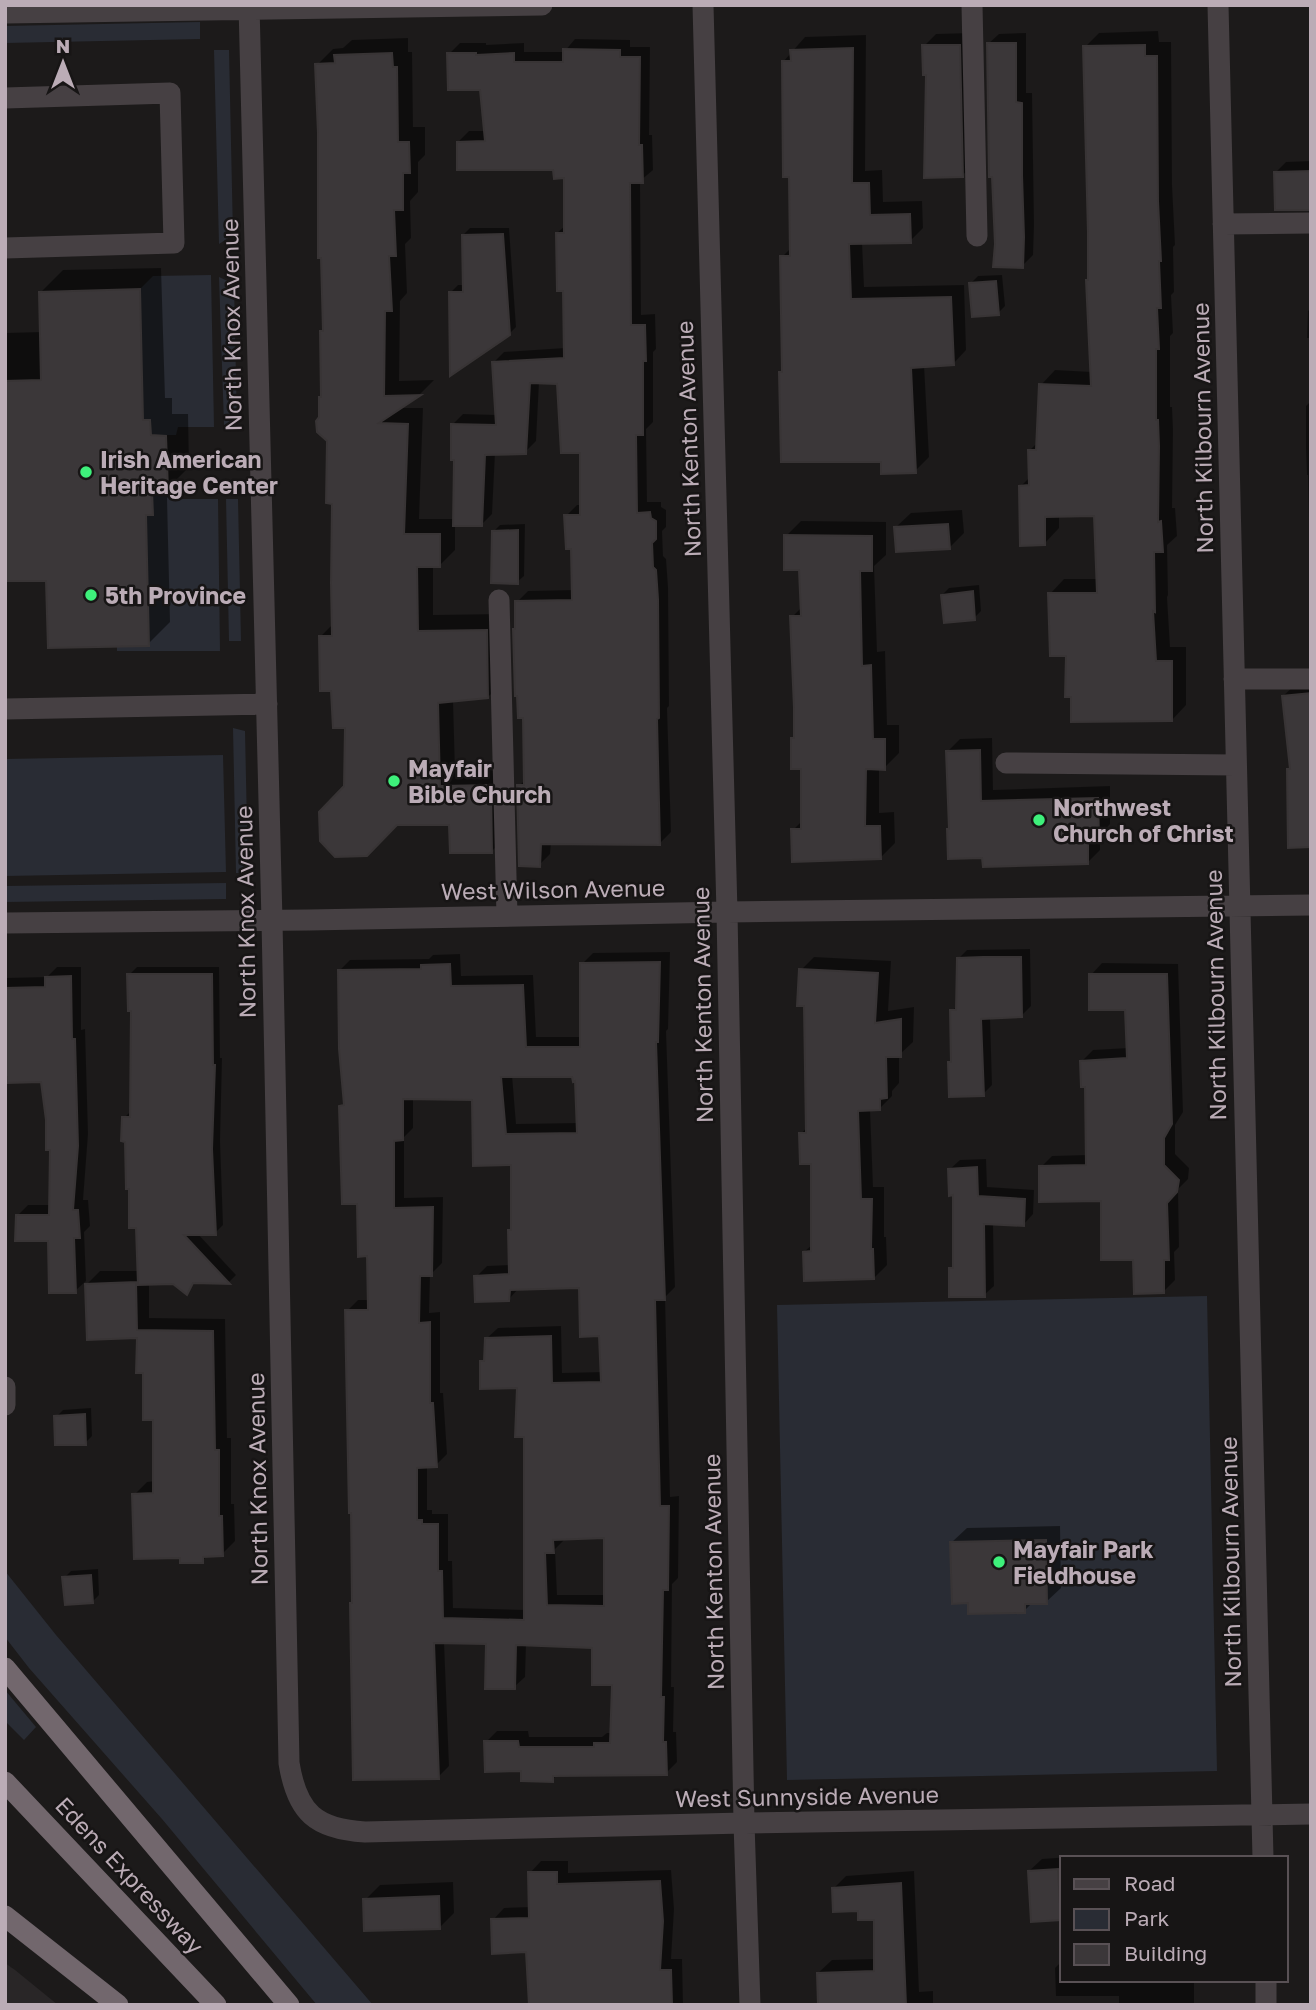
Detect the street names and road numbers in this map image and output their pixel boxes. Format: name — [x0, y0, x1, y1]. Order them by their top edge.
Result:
street label: North Knox Avenue — [215, 218, 247, 432]
street label: North Kilbourn Avenue — [1186, 302, 1218, 554]
street label: North Kenton Avenue — [670, 320, 706, 558]
street label: North Knox Avenue — [229, 805, 261, 1019]
street label: North Kilbourn Avenue — [1199, 869, 1231, 1121]
street label: West Wilson Avenue — [441, 873, 665, 905]
street label: North Kenton Avenue — [686, 886, 718, 1124]
street label: North Knox Avenue — [241, 1372, 273, 1586]
street label: North Kilbourn Avenue — [1214, 1436, 1246, 1688]
street label: North Kenton Avenue — [697, 1453, 729, 1691]
street label: West Sunnyside Avenue — [675, 1780, 939, 1812]
street label: Edens Expressway — [50, 1791, 210, 1959]

